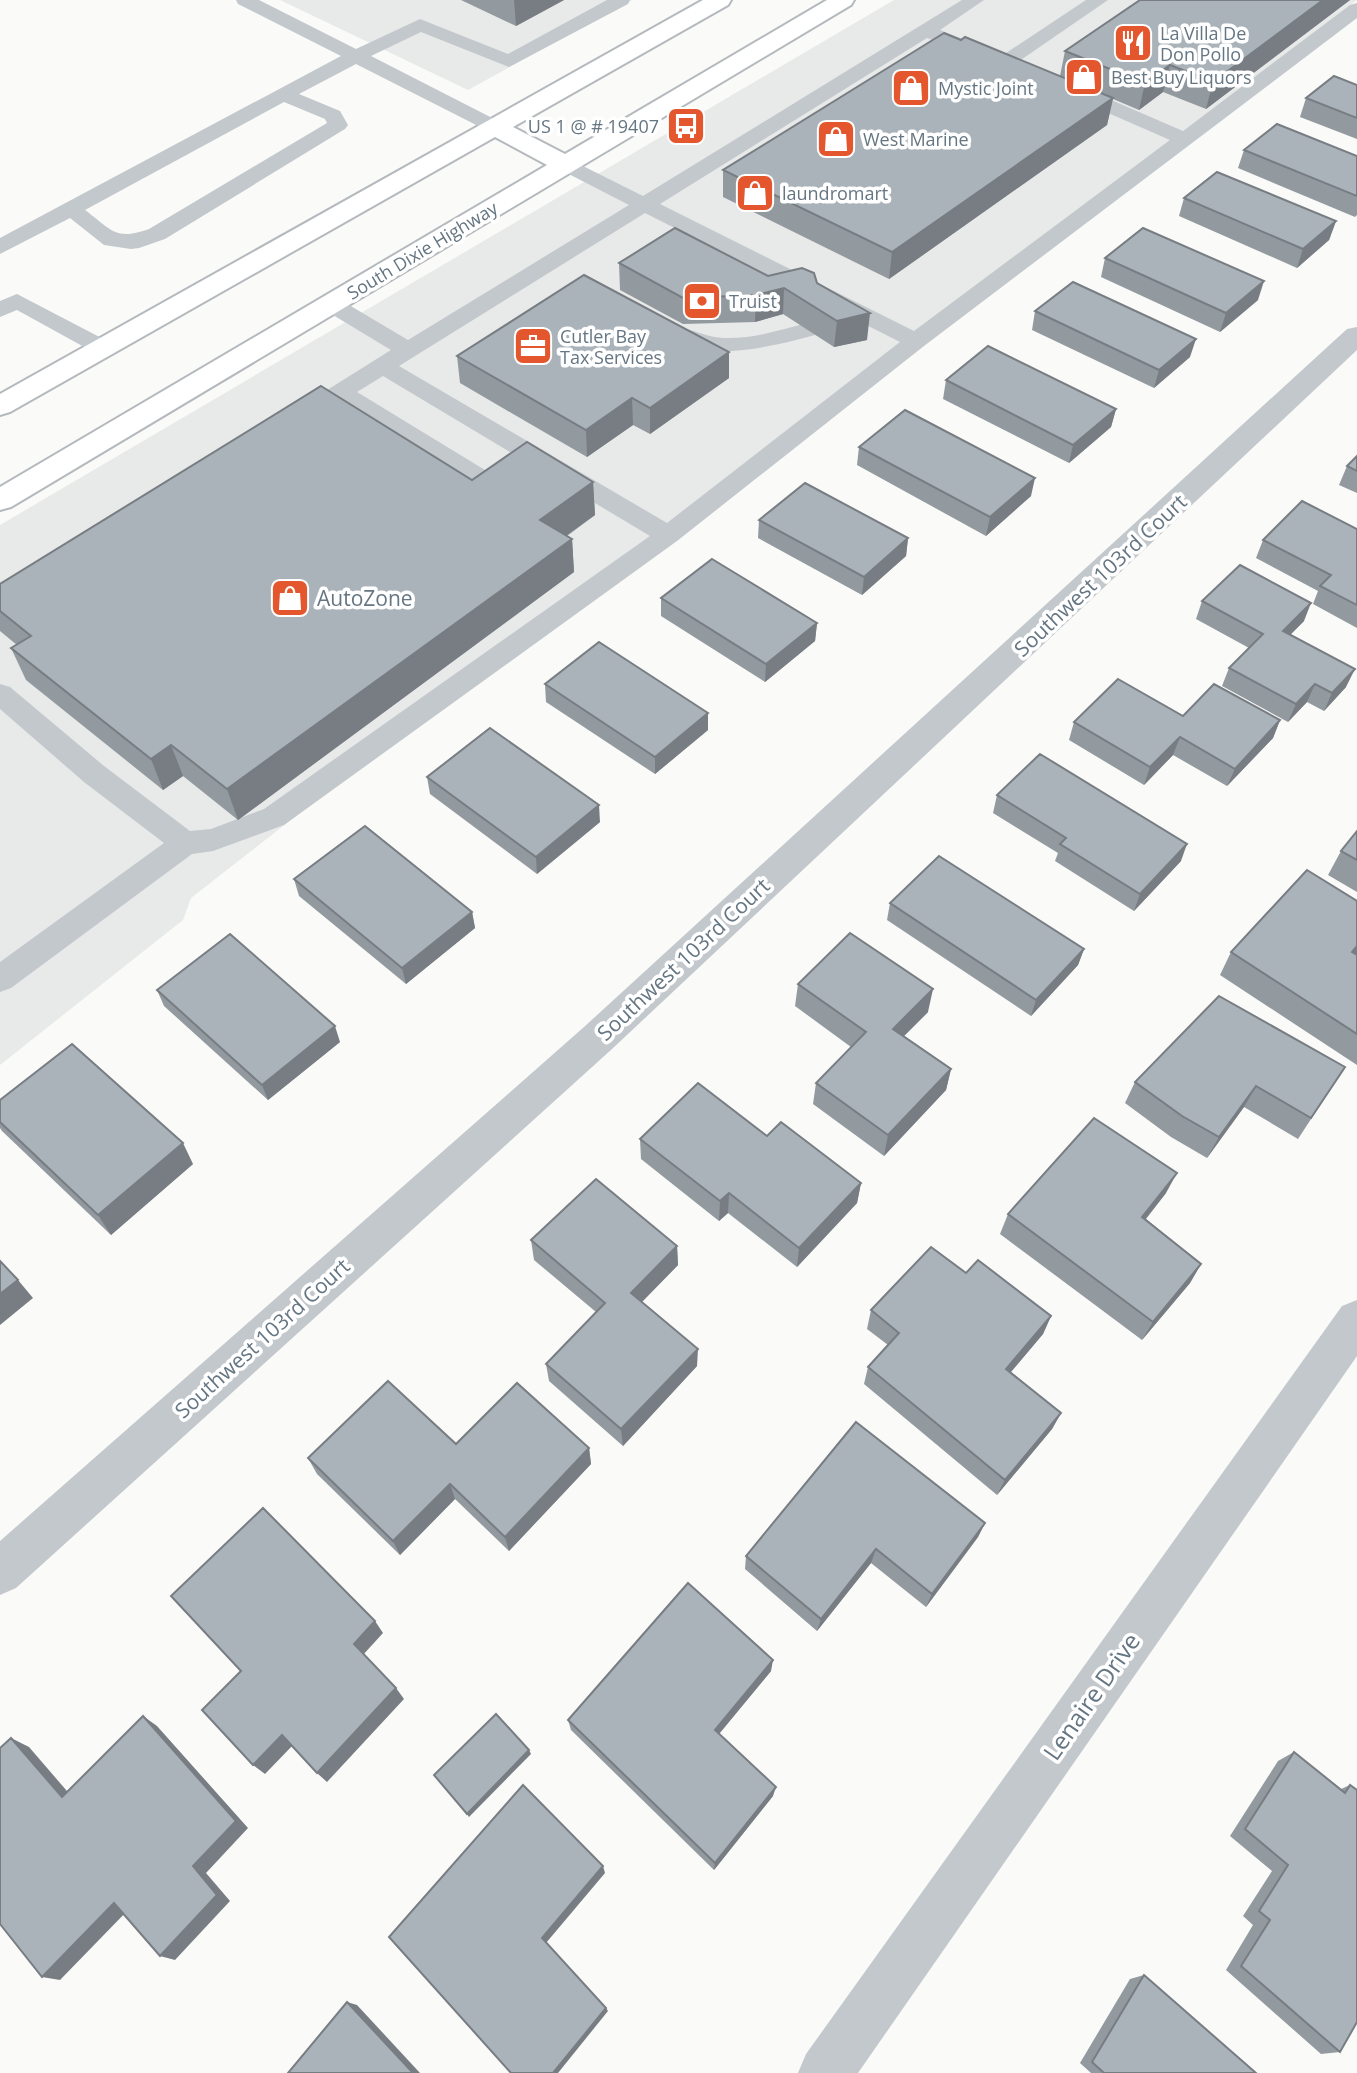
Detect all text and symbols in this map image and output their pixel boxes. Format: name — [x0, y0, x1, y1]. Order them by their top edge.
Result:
place label: La Villa De Don Pollo — [1160, 21, 1246, 66]
restaurant icon: La Villa De Don Pollo — [1112, 22, 1154, 64]
shop icon: Best Buy Liquors — [1063, 56, 1105, 98]
place label: Best Buy Liquors — [1111, 65, 1252, 89]
shop icon: Mystic Joint — [890, 67, 932, 109]
place label: Mystic Joint — [938, 76, 1034, 100]
bus stop icon: US 1 @ # 19407 — [665, 105, 707, 147]
place label: US 1 @ # 19407 — [528, 114, 659, 138]
shop icon: West Marine — [815, 118, 857, 160]
place label: West Marine — [863, 127, 969, 151]
shop icon: laundromart — [734, 172, 776, 214]
place label: laundromart — [782, 181, 888, 205]
street label: South Dixie Highway — [342, 195, 503, 305]
bank icon: Truist — [681, 280, 723, 322]
place label: Truist — [729, 289, 777, 313]
place label: Cutler Bay Tax Services — [560, 324, 662, 369]
office icon: Cutler Bay Tax Services — [512, 325, 554, 367]
street label: Southwest 103rd Court — [1008, 488, 1192, 662]
shop icon: AutoZone — [269, 577, 311, 619]
place label: AutoZone — [317, 584, 413, 612]
street label: Southwest 103rd Court — [591, 872, 775, 1046]
street label: Southwest 103rd Court — [169, 1252, 355, 1424]
street label: Lenaire Drive — [1035, 1626, 1147, 1766]

